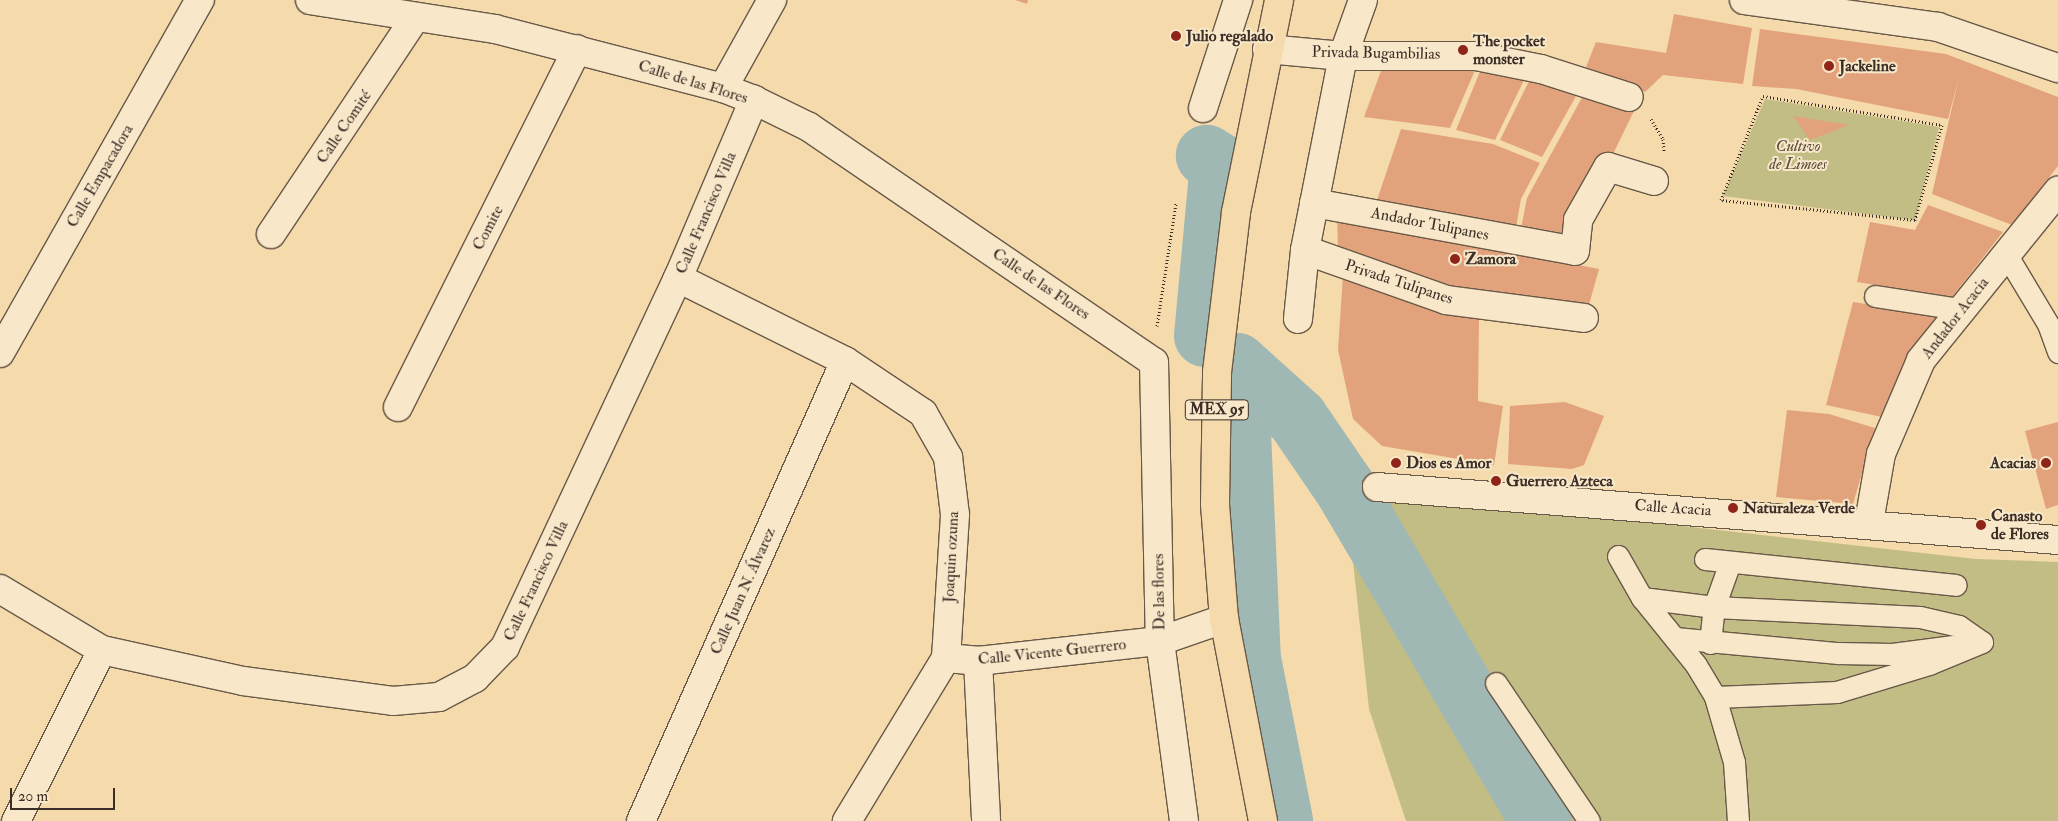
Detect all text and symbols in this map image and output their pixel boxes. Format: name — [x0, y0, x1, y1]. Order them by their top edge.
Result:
place label: Julio regalado — [1186, 26, 1273, 46]
marker: Julio regalado — [1170, 30, 1182, 42]
place label: The pocket monster — [1473, 31, 1545, 69]
street label: Privada Bugambilias — [1312, 42, 1440, 64]
marker: The pocket monster — [1457, 44, 1469, 56]
street label: Calle de las Flores — [636, 56, 750, 108]
place label: Jackeline — [1839, 56, 1896, 76]
marker: Jackeline — [1823, 60, 1835, 72]
street label: Calle Comité — [312, 87, 376, 167]
street label: Calle Empacadora — [63, 121, 137, 231]
park label: Cultivo de Limoes — [1769, 136, 1827, 174]
street label: Calle Francisco Villa — [672, 149, 740, 277]
street label: Comite — [469, 202, 507, 254]
street label: Andador Tulipanes — [1369, 203, 1491, 245]
street label: Calle de las Flores — [988, 244, 1094, 324]
place label: Zamora — [1465, 249, 1516, 269]
marker: Zamora — [1449, 253, 1461, 265]
street label: Privada Tulipanes — [1343, 255, 1455, 309]
street label: Andador Acacia — [1917, 273, 1993, 363]
road number: MEX 95 — [1184, 398, 1250, 422]
place label: Dios es Amor — [1406, 453, 1491, 473]
place label: Acacias — [1990, 453, 2036, 473]
marker: Dios es Amor — [1390, 457, 1402, 469]
marker: Acacias — [2040, 457, 2052, 469]
place label: Guerrero Azteca — [1506, 471, 1613, 491]
marker: Guerrero Azteca — [1490, 475, 1502, 487]
street label: Calle Acacia — [1634, 496, 1712, 520]
place label: Naturaleza Verde — [1743, 498, 1855, 518]
marker: Naturaleza Verde — [1727, 502, 1739, 514]
place label: Canasto de Flores — [1991, 506, 2049, 544]
street label: Joaquin ozuna — [939, 511, 963, 603]
street label: Calle Francisco Villa — [500, 518, 572, 644]
marker: Canasto de Flores — [1975, 519, 1987, 531]
street label: Calle Juan N. Álvarez — [706, 524, 780, 658]
street label: De las flores — [1149, 553, 1169, 631]
street label: Calle Vicente Guerrero — [977, 635, 1127, 669]
scale bar — [12, 778, 118, 810]
text: 20 m — [18, 787, 48, 806]

